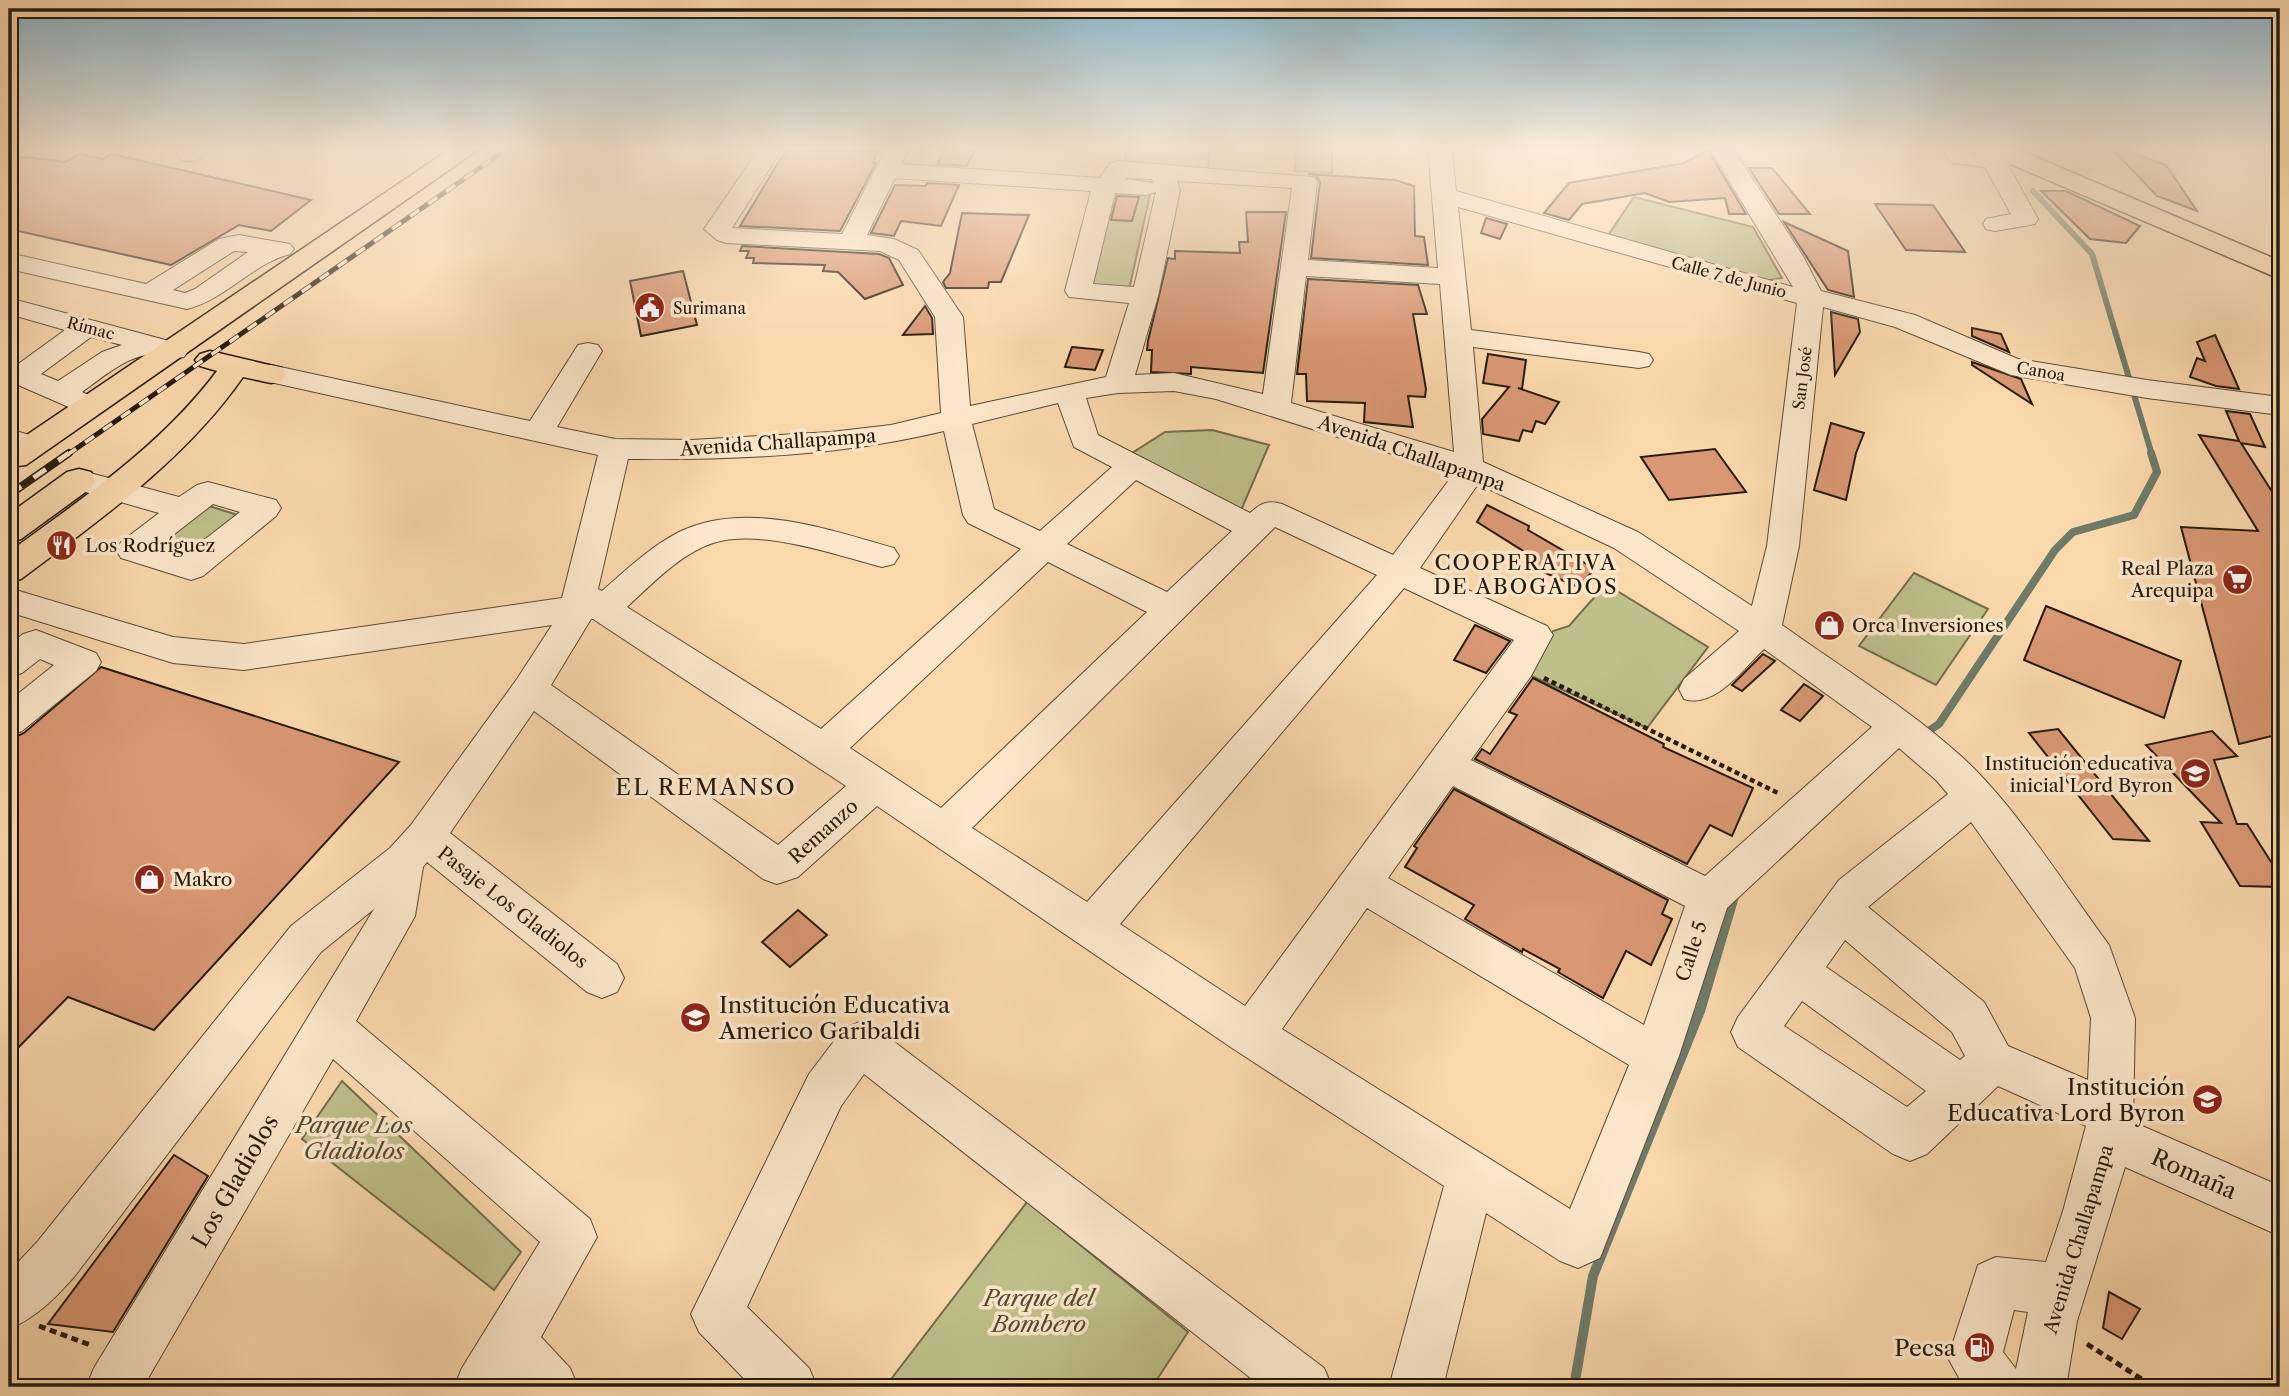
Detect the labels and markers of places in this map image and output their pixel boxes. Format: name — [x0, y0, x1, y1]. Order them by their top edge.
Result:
public building icon: Surimana — [633, 291, 667, 325]
place label: Surimana — [673, 298, 746, 318]
restaurant icon: Los Rodríguez — [45, 528, 79, 562]
place label: Los Rodríguez — [85, 534, 215, 557]
place label: Real Plaza Arequipa — [2121, 557, 2214, 602]
supermarket icon: Real Plaza Arequipa — [2220, 562, 2254, 596]
shop icon: Orca Inversiones — [1812, 608, 1846, 642]
place label: Orca Inversiones — [1852, 614, 2004, 637]
place label: Institución educativa inicial Lord Byron — [1985, 752, 2173, 797]
school or university icon: Institución educativa inicial Lord Byron — [2179, 757, 2213, 791]
shop icon: Makro — [133, 862, 167, 896]
place label: Makro — [173, 868, 232, 891]
place label: Institución Educativa Americo Garibaldi — [718, 991, 951, 1045]
school or university icon: Institución Educativa Americo Garibaldi — [679, 1001, 713, 1035]
place label: Institución Educativa Lord Byron — [1947, 1073, 2185, 1127]
school or university icon: Institución Educativa Lord Byron — [2191, 1083, 2225, 1117]
fuel station icon: Pecsa — [1962, 1331, 1996, 1365]
place label: Pecsa — [1894, 1334, 1957, 1362]

